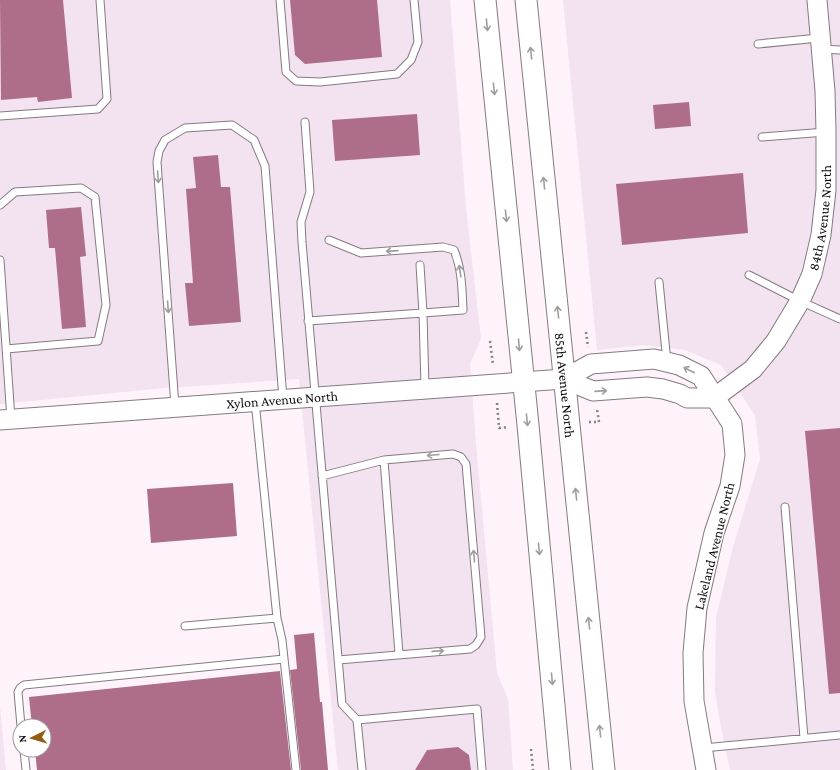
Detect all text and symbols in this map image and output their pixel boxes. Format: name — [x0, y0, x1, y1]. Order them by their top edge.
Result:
one-way arrow — [483, 18, 491, 31]
one-way arrow — [528, 47, 535, 60]
one-way arrow — [490, 82, 497, 95]
street label: 84th Avenue North — [805, 165, 834, 272]
one-way arrow — [155, 170, 162, 183]
one-way arrow — [541, 177, 548, 190]
one-way arrow — [503, 209, 510, 222]
one-way arrow — [386, 247, 399, 254]
one-way arrow — [456, 265, 464, 278]
one-way arrow — [164, 300, 171, 313]
one-way arrow — [554, 306, 561, 319]
street label: 85th Avenue North — [552, 332, 578, 439]
one-way arrow — [516, 338, 523, 351]
one-way arrow — [683, 366, 695, 373]
street label: Xylon Avenue North — [226, 387, 339, 412]
one-way arrow — [594, 387, 607, 394]
one-way arrow — [523, 413, 531, 426]
one-way arrow — [427, 452, 440, 459]
street label: Lakeland Avenue North — [690, 480, 738, 611]
one-way arrow — [572, 488, 580, 501]
one-way arrow — [536, 542, 543, 555]
one-way arrow — [471, 550, 478, 563]
one-way arrow — [585, 617, 593, 630]
one-way arrow — [431, 648, 444, 655]
one-way arrow — [548, 672, 555, 685]
north arrow — [12, 718, 52, 758]
one-way arrow — [596, 725, 604, 738]
text: N — [16, 734, 28, 743]

